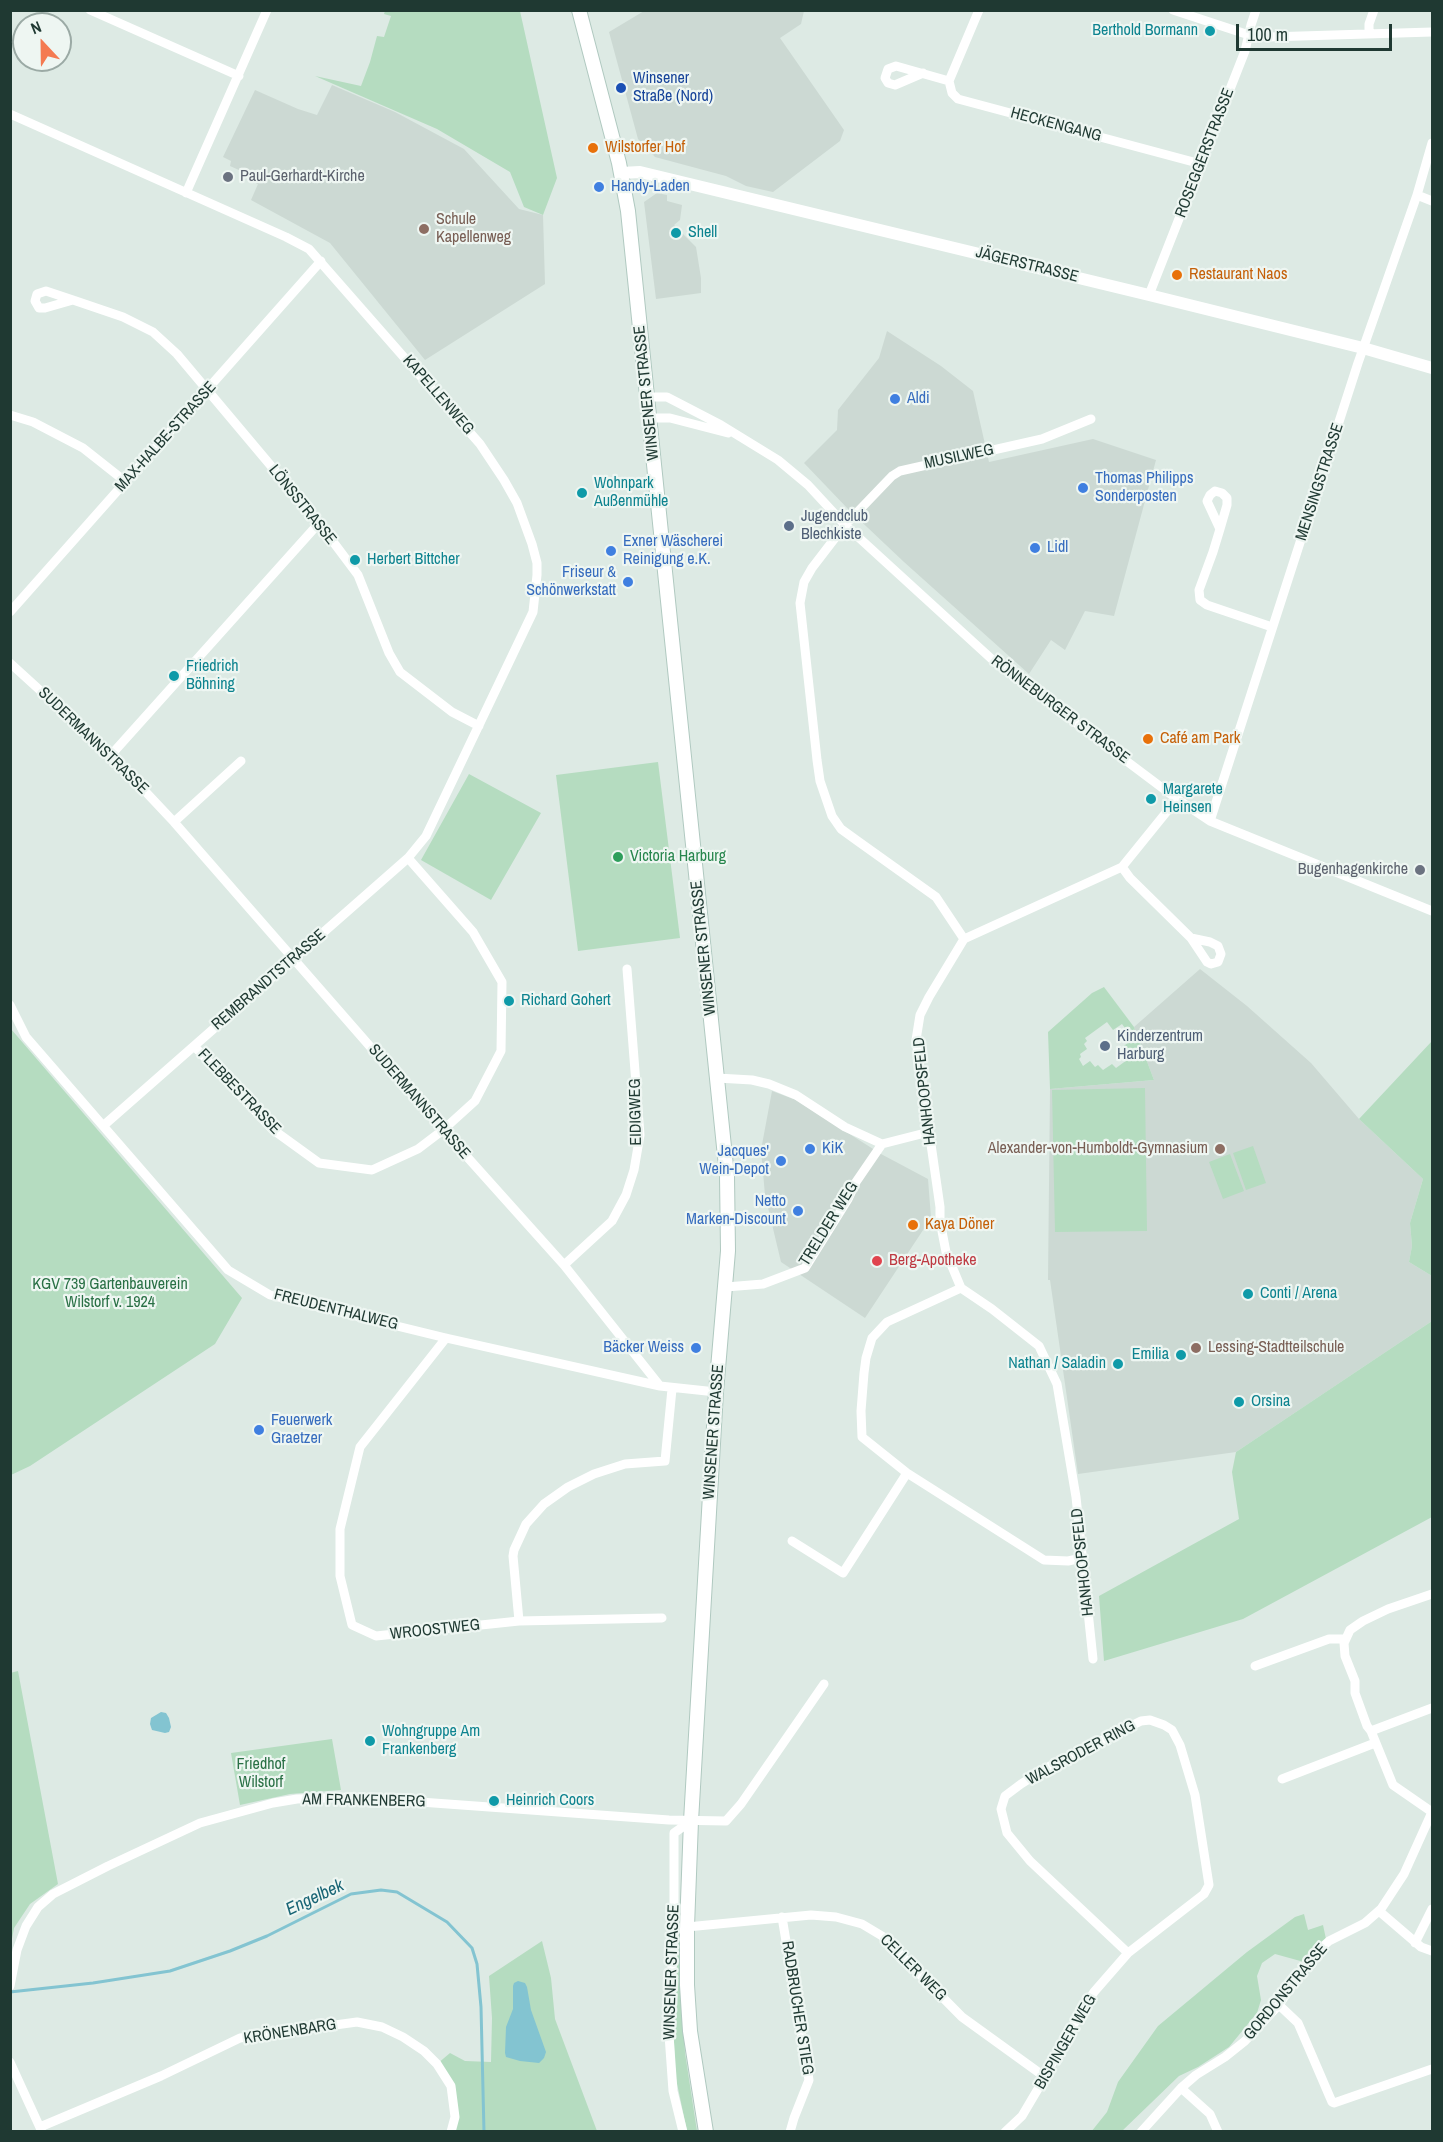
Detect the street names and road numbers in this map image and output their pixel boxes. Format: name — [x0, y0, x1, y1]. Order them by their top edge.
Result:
street label: ROSEGGERSTRASSE — [1171, 86, 1239, 220]
street label: HECKENGANG — [1008, 104, 1104, 146]
street label: JÄGERSTRASSE — [974, 243, 1080, 287]
street label: WINSENER STRASSE — [630, 325, 664, 461]
street label: KAPELLENWEG — [398, 351, 478, 439]
street label: MAX-HALBE-STRASSE — [112, 378, 220, 496]
street label: MENSINGSTRASSE — [1292, 421, 1348, 543]
street label: MUSILWEG — [923, 440, 995, 474]
street label: LÖNSSTRASSE — [264, 461, 340, 549]
street label: RÖNNEBURGER STRASSE — [987, 652, 1133, 768]
street label: SUDERMANNSTRASSE — [34, 683, 152, 799]
street label: WINSENER STRASSE — [687, 880, 721, 1016]
street label: REMBRANDTSTRASSE — [208, 925, 330, 1035]
street label: HANHOOPSFELD — [910, 1036, 940, 1146]
street label: SUDERMANNSTRASSE — [364, 1041, 474, 1163]
street label: FLEBBESTRASSE — [193, 1045, 285, 1139]
street label: EIDIGWEG — [626, 1078, 646, 1146]
street label: TRELDER WEG — [795, 1178, 863, 1270]
street label: FREUDENTHALWEG — [272, 1285, 400, 1335]
street label: WINSENER STRASSE — [700, 1364, 728, 1500]
street label: HANHOOPSFELD — [1068, 1507, 1098, 1617]
street label: WROOSTWEG — [389, 1616, 481, 1644]
street label: WALSRODER RING — [1023, 1716, 1139, 1790]
street label: AM FRANKENBERG — [302, 1790, 426, 1812]
street label: WINSENER STRASSE — [660, 1904, 684, 2040]
street label: CELLER WEG — [876, 1931, 950, 2005]
street label: RADBRUCHER STIEG — [777, 1940, 817, 2076]
street label: GORDONSTRASSE — [1240, 1940, 1332, 2044]
street label: BISPINGER WEG — [1031, 1991, 1101, 2093]
street label: KRÖNENBARG — [242, 2015, 338, 2049]

